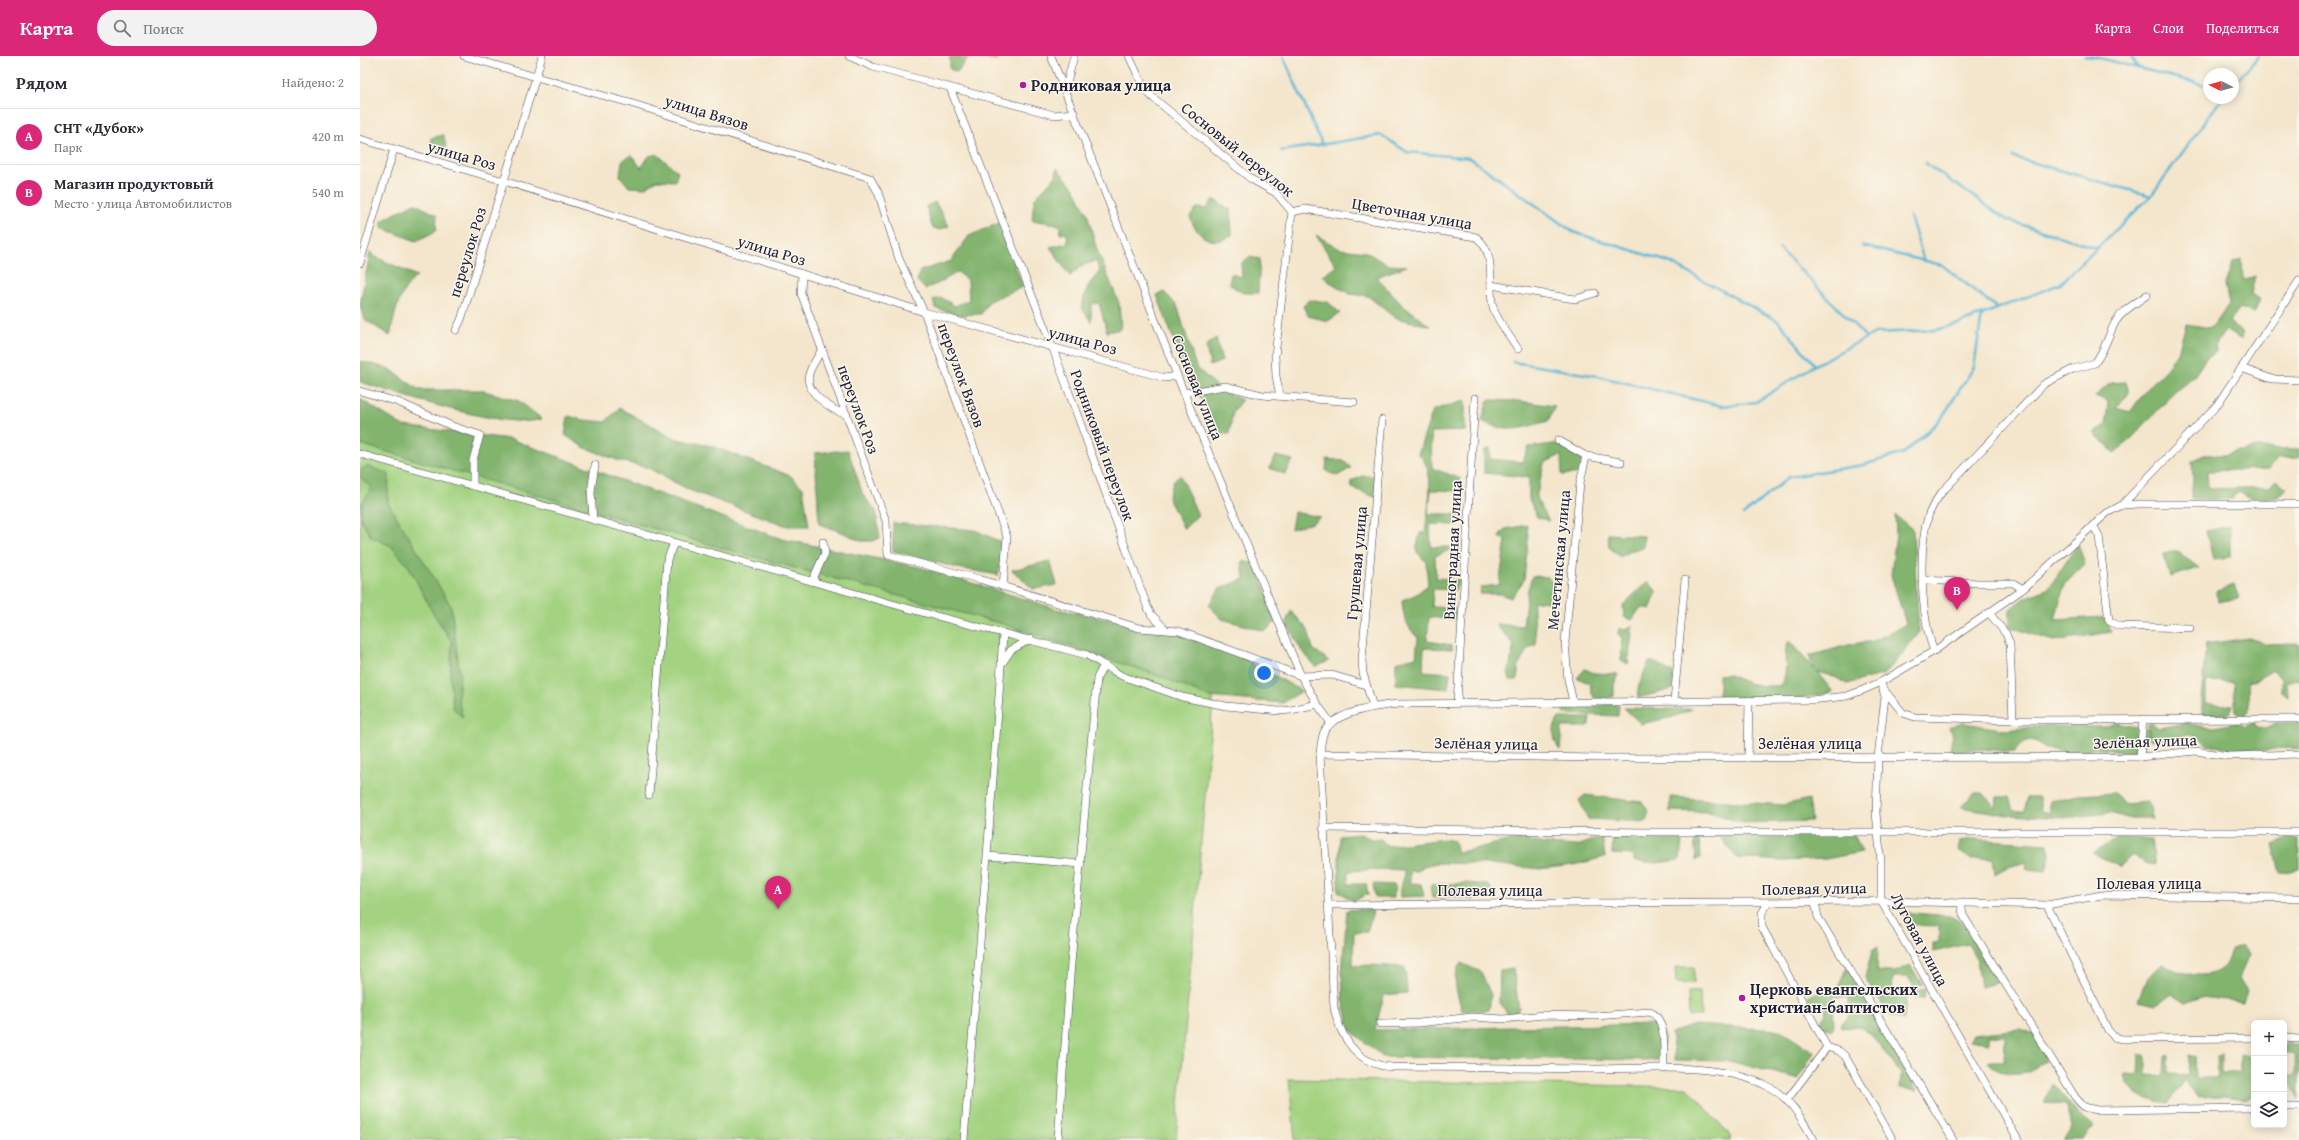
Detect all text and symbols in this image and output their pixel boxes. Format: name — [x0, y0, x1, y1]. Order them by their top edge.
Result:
search box — [97, 10, 377, 46]
text: Карта — [20, 14, 73, 42]
icon: search — [111, 17, 133, 39]
text: Поиск — [143, 18, 184, 39]
text: Карта — [2095, 18, 2131, 38]
text: Слои — [2153, 18, 2184, 38]
text: Поделиться — [2206, 18, 2279, 38]
north arrow — [2203, 68, 2239, 104]
text: Рядом — [16, 70, 67, 95]
text: Найдено: 2 — [282, 73, 344, 92]
place label: Родниковая улица — [1031, 73, 1172, 97]
marker: Родниковая улица — [1018, 80, 1028, 90]
street label: улица Вязов — [661, 88, 752, 136]
street label: Сосновый переулок — [1176, 96, 1300, 203]
text: СНТ «Дубок» — [54, 117, 144, 138]
text: A — [25, 127, 33, 146]
text: 420 m — [312, 127, 344, 146]
street label: улица Роз — [424, 133, 499, 176]
text: Парк — [54, 138, 82, 157]
text: Магазин продуктовый — [54, 173, 214, 194]
text: B — [25, 183, 33, 202]
text: 540 m — [312, 183, 344, 202]
street label: Цветочная улица — [1350, 191, 1474, 235]
text: Место · улица Автомобилистов — [54, 194, 232, 213]
street label: переулок Роз — [442, 204, 492, 300]
street label: улица Роз — [734, 228, 809, 272]
street label: переулок Вязов — [932, 319, 992, 431]
street label: улица Роз — [1045, 319, 1120, 361]
street label: Сосновая улица — [1166, 331, 1230, 444]
street label: переулок Роз — [832, 361, 886, 457]
street label: Родниковый переулок — [1065, 366, 1142, 524]
street label: Виноградная улица — [1436, 479, 1468, 620]
street label: Мечетинская улица — [1540, 489, 1576, 631]
street label: Грушевая улица — [1339, 505, 1373, 621]
pin: B — [1944, 577, 1970, 610]
your location — [1254, 663, 1274, 683]
street label: Зелёная улица — [2093, 727, 2198, 755]
street label: Зелёная улица — [1434, 730, 1538, 756]
street label: Зелёная улица — [1758, 731, 1862, 755]
street label: Полевая улица — [2096, 871, 2202, 895]
street label: Полевая улица — [1761, 875, 1867, 901]
pin: A — [765, 876, 791, 909]
street label: Полевая улица — [1437, 878, 1543, 902]
street label: Луговая улица — [1885, 888, 1955, 991]
place label: Церковь евангельских христиан-баптистов — [1750, 977, 1918, 1019]
marker: Церковь евангельских христиан-баптистов — [1737, 993, 1747, 1003]
map controls — [2251, 1020, 2287, 1128]
button: + — [2251, 1020, 2287, 1056]
button: − — [2251, 1056, 2287, 1092]
button: layers — [2251, 1092, 2287, 1128]

